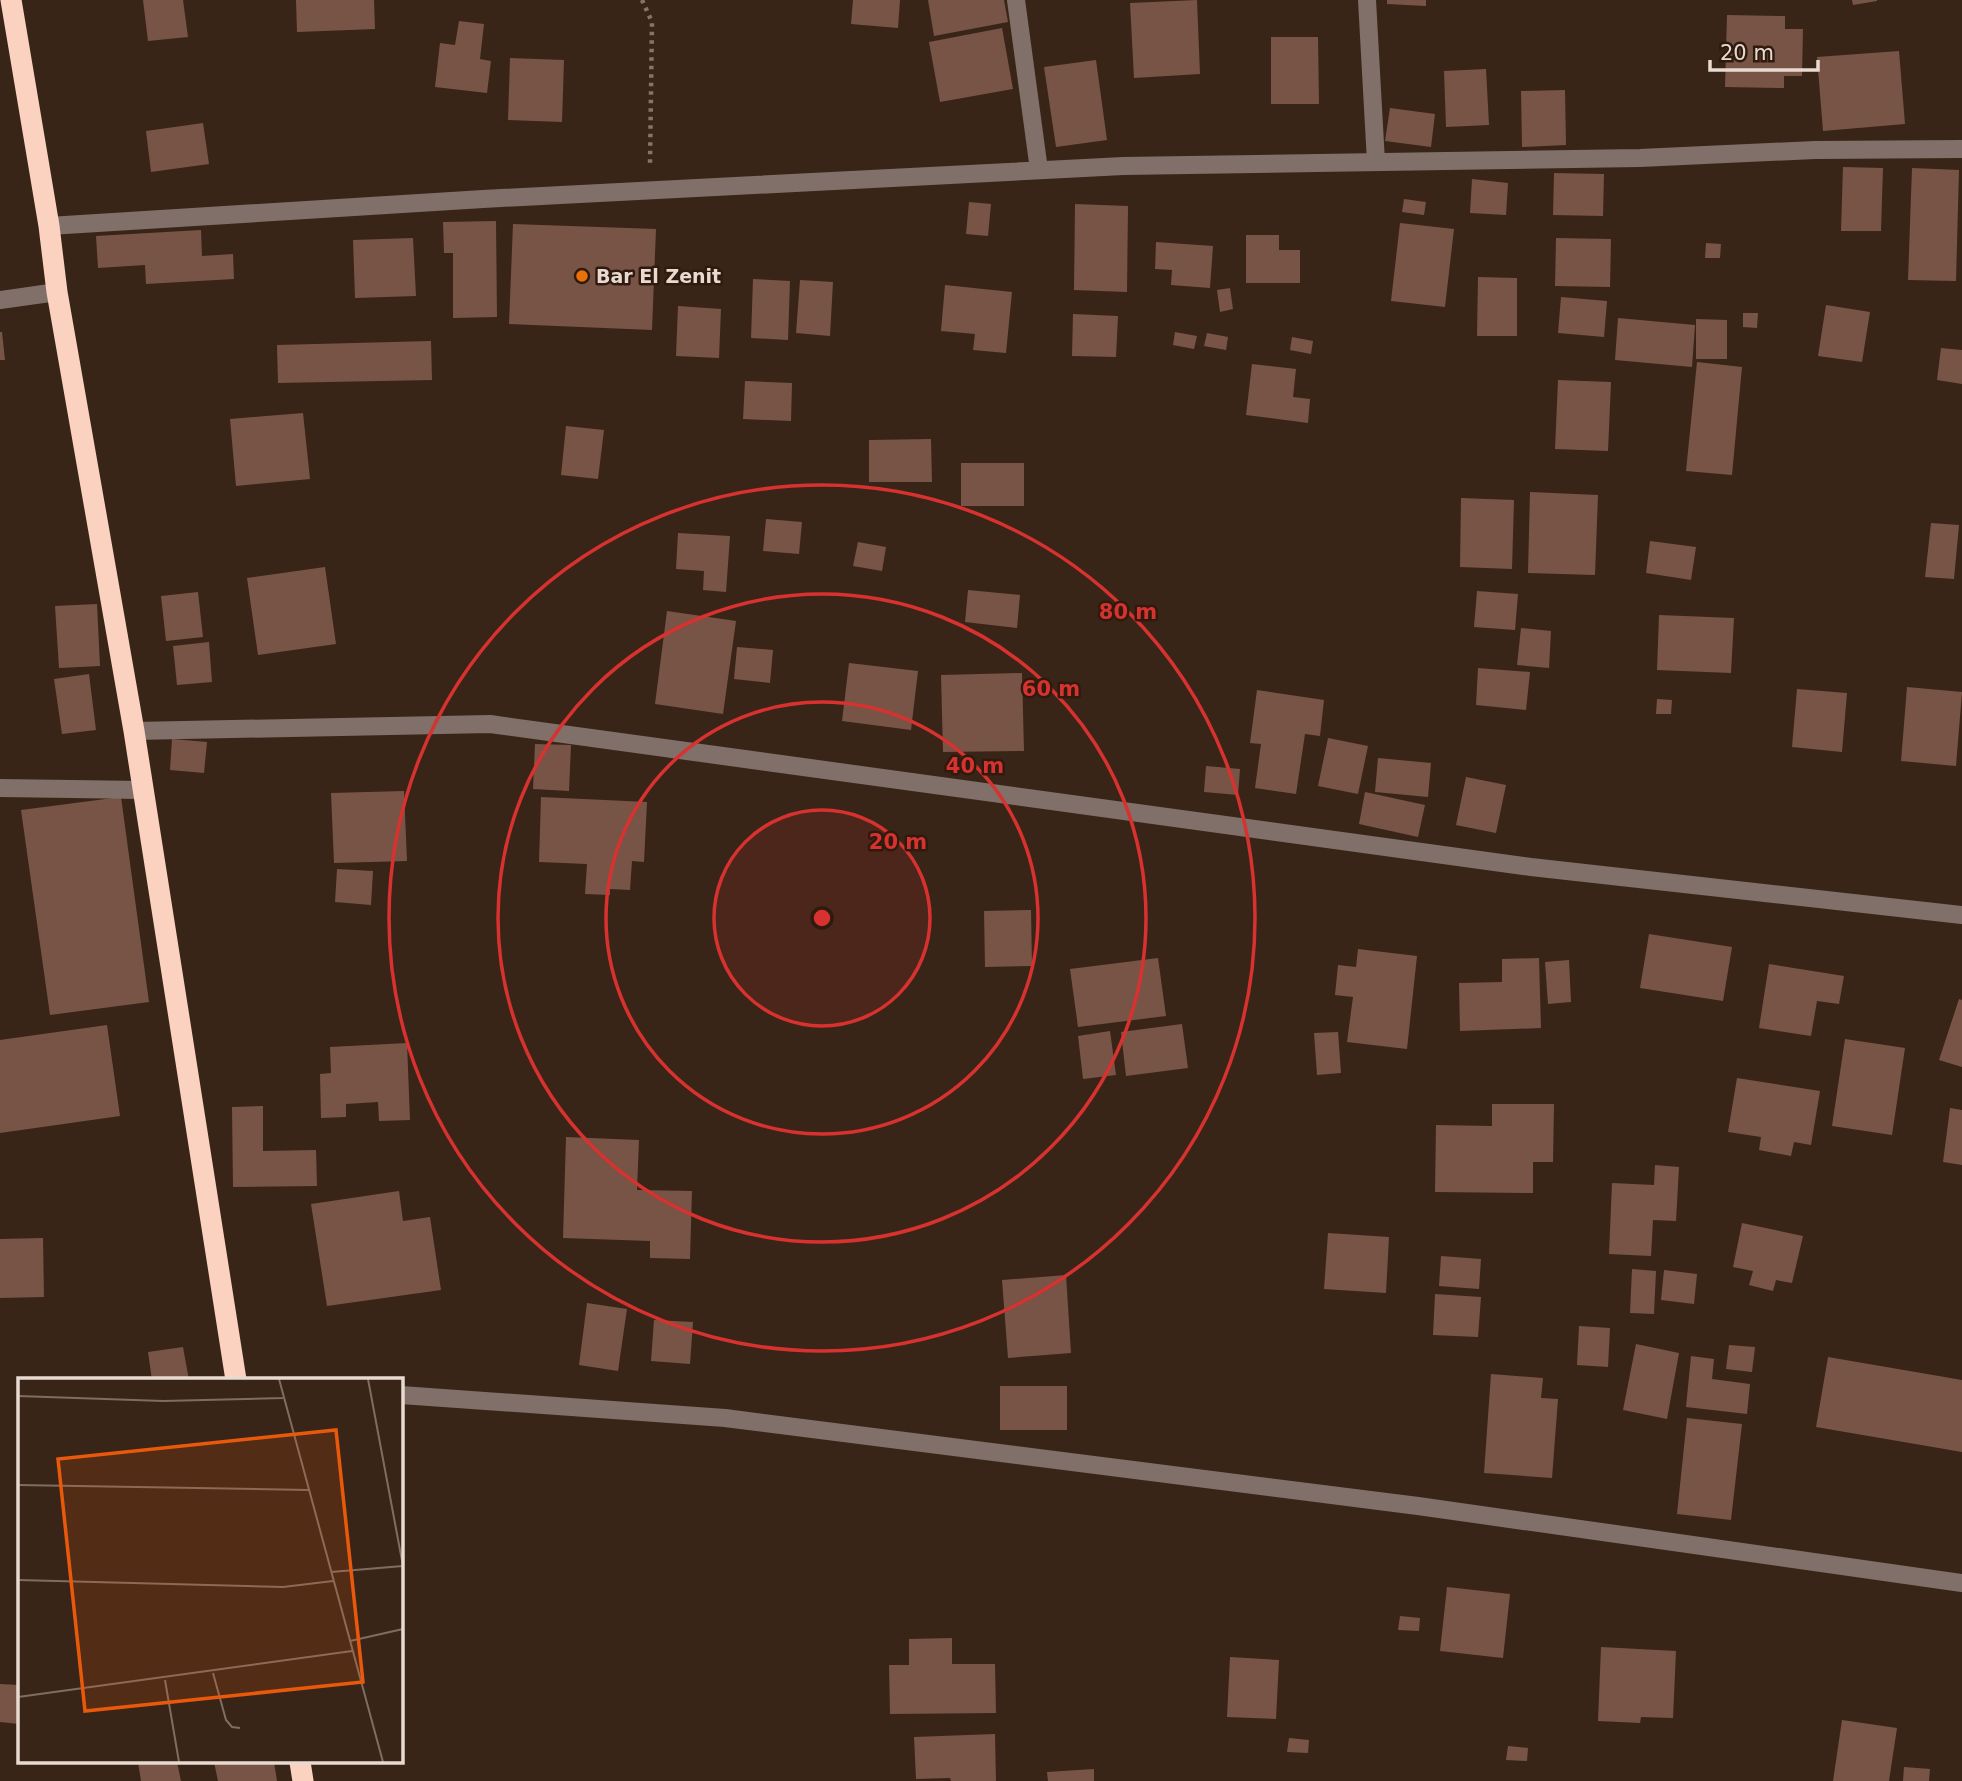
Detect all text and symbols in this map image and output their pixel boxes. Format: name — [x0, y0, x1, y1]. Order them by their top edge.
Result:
scale bar — [1710, 28, 1818, 72]
text: 20 m — [1720, 41, 1774, 65]
place label: Bar El Zenit — [596, 265, 721, 287]
marker: Bar El Zenit — [574, 268, 590, 284]
text: 80 m — [1099, 600, 1157, 624]
text: 60 m — [1022, 677, 1080, 701]
text: 40 m — [946, 754, 1004, 778]
text: 20 m — [869, 830, 927, 854]
centre of rings — [810, 906, 834, 930]
inset map — [18, 1378, 402, 1764]

